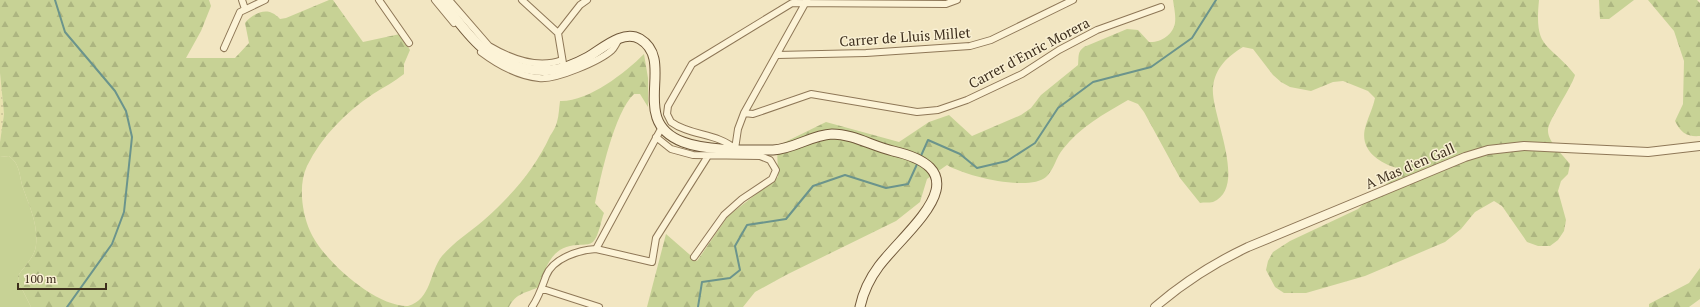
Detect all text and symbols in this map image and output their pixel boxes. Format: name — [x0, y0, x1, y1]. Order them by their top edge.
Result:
street label: Carrer d'Enric Morera — [965, 13, 1092, 92]
street label: Carrer de Lluis Millet — [839, 22, 972, 51]
street label: A Mas d'en Gall — [1362, 138, 1458, 193]
scale bar — [18, 265, 106, 291]
text: 100 m — [24, 271, 57, 286]

